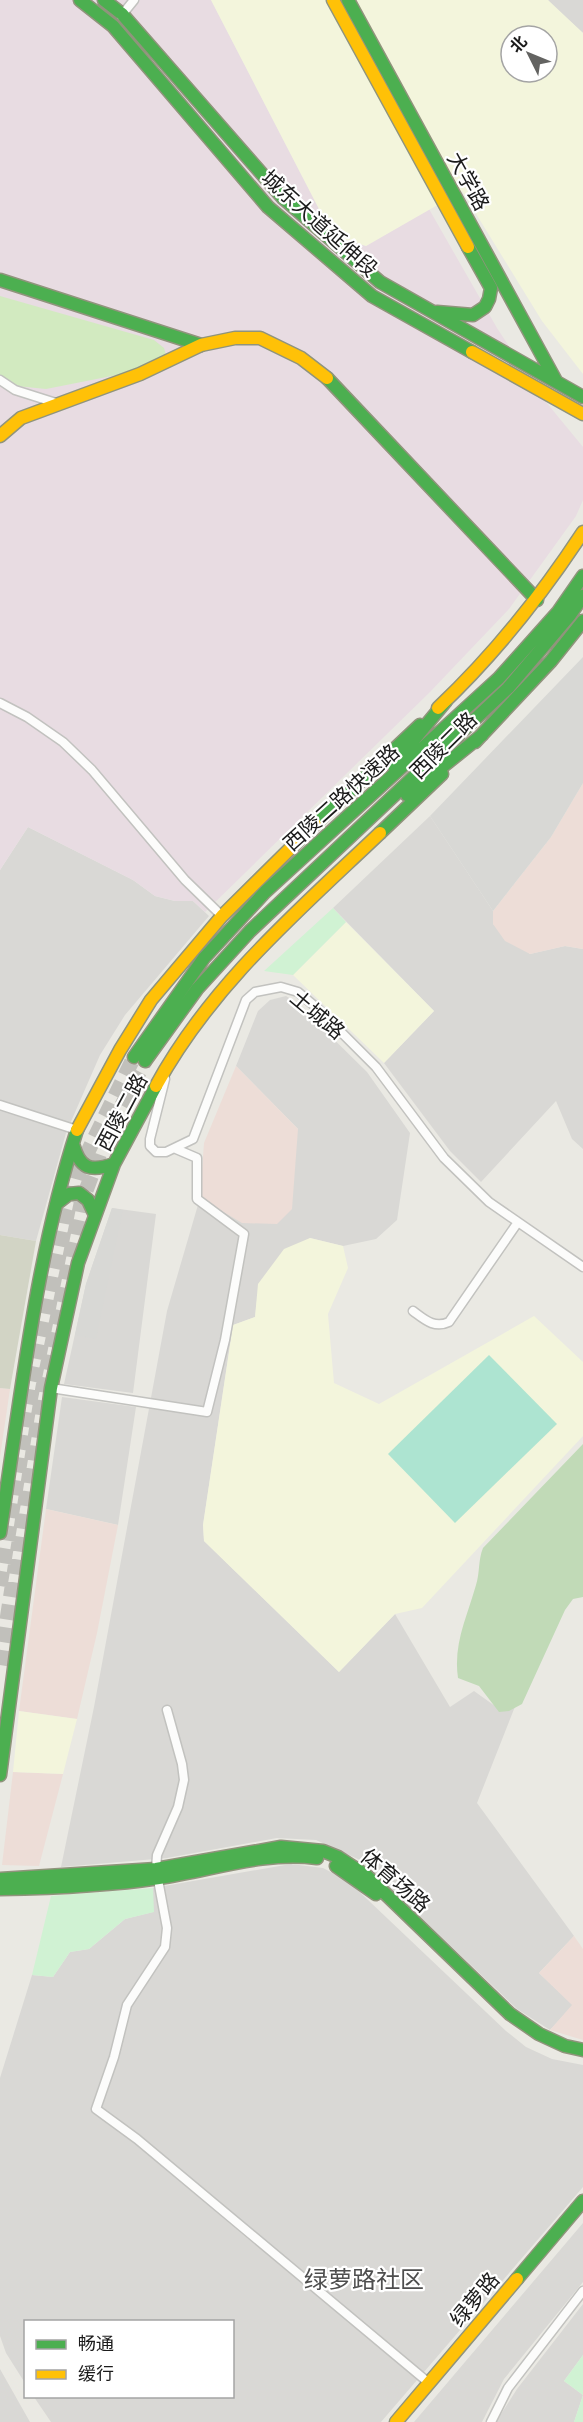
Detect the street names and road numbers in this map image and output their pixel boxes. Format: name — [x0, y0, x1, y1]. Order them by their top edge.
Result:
street label: 大学路 — [441, 147, 497, 215]
street label: 城东大道延伸段 — [256, 163, 384, 283]
street label: 西陵二路 — [403, 705, 483, 785]
street label: 西陵二路快速路 — [277, 737, 405, 857]
street label: 土城路 — [285, 983, 351, 1045]
street label: 西陵二路 — [89, 1068, 153, 1156]
street label: 体育场路 — [355, 1842, 437, 1918]
street label: 绿萝路 — [443, 2266, 505, 2332]

